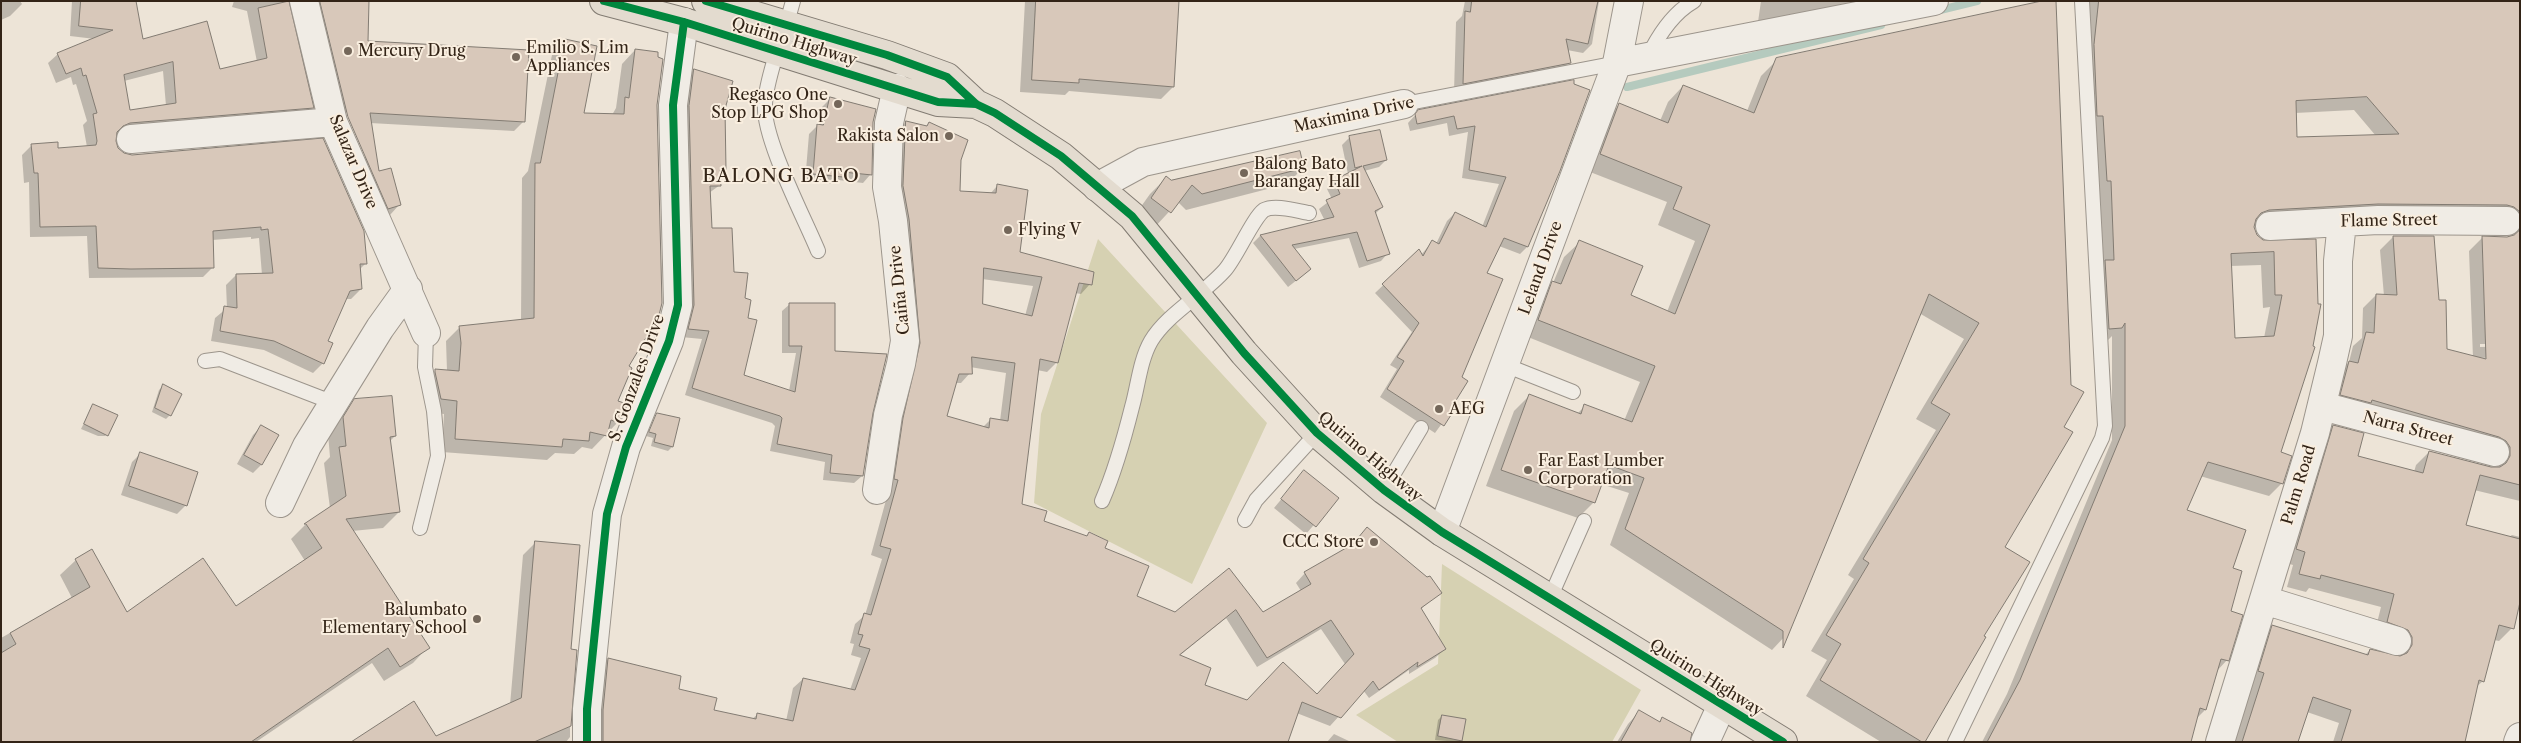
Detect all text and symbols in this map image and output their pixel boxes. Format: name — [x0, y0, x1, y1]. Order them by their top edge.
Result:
street label: Quirino Highway — [729, 14, 859, 70]
place label: Emilio S. Lim Appliances — [526, 38, 629, 76]
place label: Mercury Drug — [358, 41, 465, 61]
marker: Mercury Drug — [342, 45, 354, 57]
marker: Emilio S. Lim Appliances — [510, 51, 522, 63]
place label: Regasco One Stop LPG Shop — [711, 85, 828, 123]
street label: Maximina Drive — [1292, 93, 1416, 137]
marker: Regasco One Stop LPG Shop — [832, 98, 844, 110]
street label: Salazar Drive — [325, 112, 381, 212]
place label: Rakista Salon — [837, 126, 939, 146]
marker: Rakista Salon — [943, 130, 955, 142]
place label: Balong Bato Barangay Hall — [1254, 154, 1360, 192]
district label: BALONG BATO — [701, 166, 861, 188]
marker: Balong Bato Barangay Hall — [1238, 167, 1250, 179]
street label: Flame Street — [2340, 211, 2438, 231]
street label: Leland Drive — [1515, 219, 1567, 317]
place label: Flying V — [1018, 220, 1081, 240]
marker: Flying V — [1002, 224, 1014, 236]
street label: Caiña Drive — [886, 244, 914, 336]
street label: S. Gonzales Drive — [605, 312, 669, 444]
place label: AEG — [1449, 399, 1485, 419]
marker: AEG — [1433, 403, 1445, 415]
street label: Quirino Highway — [1314, 408, 1426, 506]
street label: Narra Street — [2361, 408, 2455, 450]
street label: Palm Road — [2278, 443, 2320, 527]
place label: Far East Lumber Corporation — [1538, 451, 1664, 489]
marker: Far East Lumber Corporation — [1522, 464, 1534, 476]
place label: CCC Store — [1282, 532, 1364, 552]
marker: CCC Store — [1368, 536, 1380, 548]
place label: Balumbato Elementary School — [322, 600, 467, 638]
marker: Balumbato Elementary School — [471, 613, 483, 625]
street label: Quirino Highway — [1646, 635, 1766, 721]

